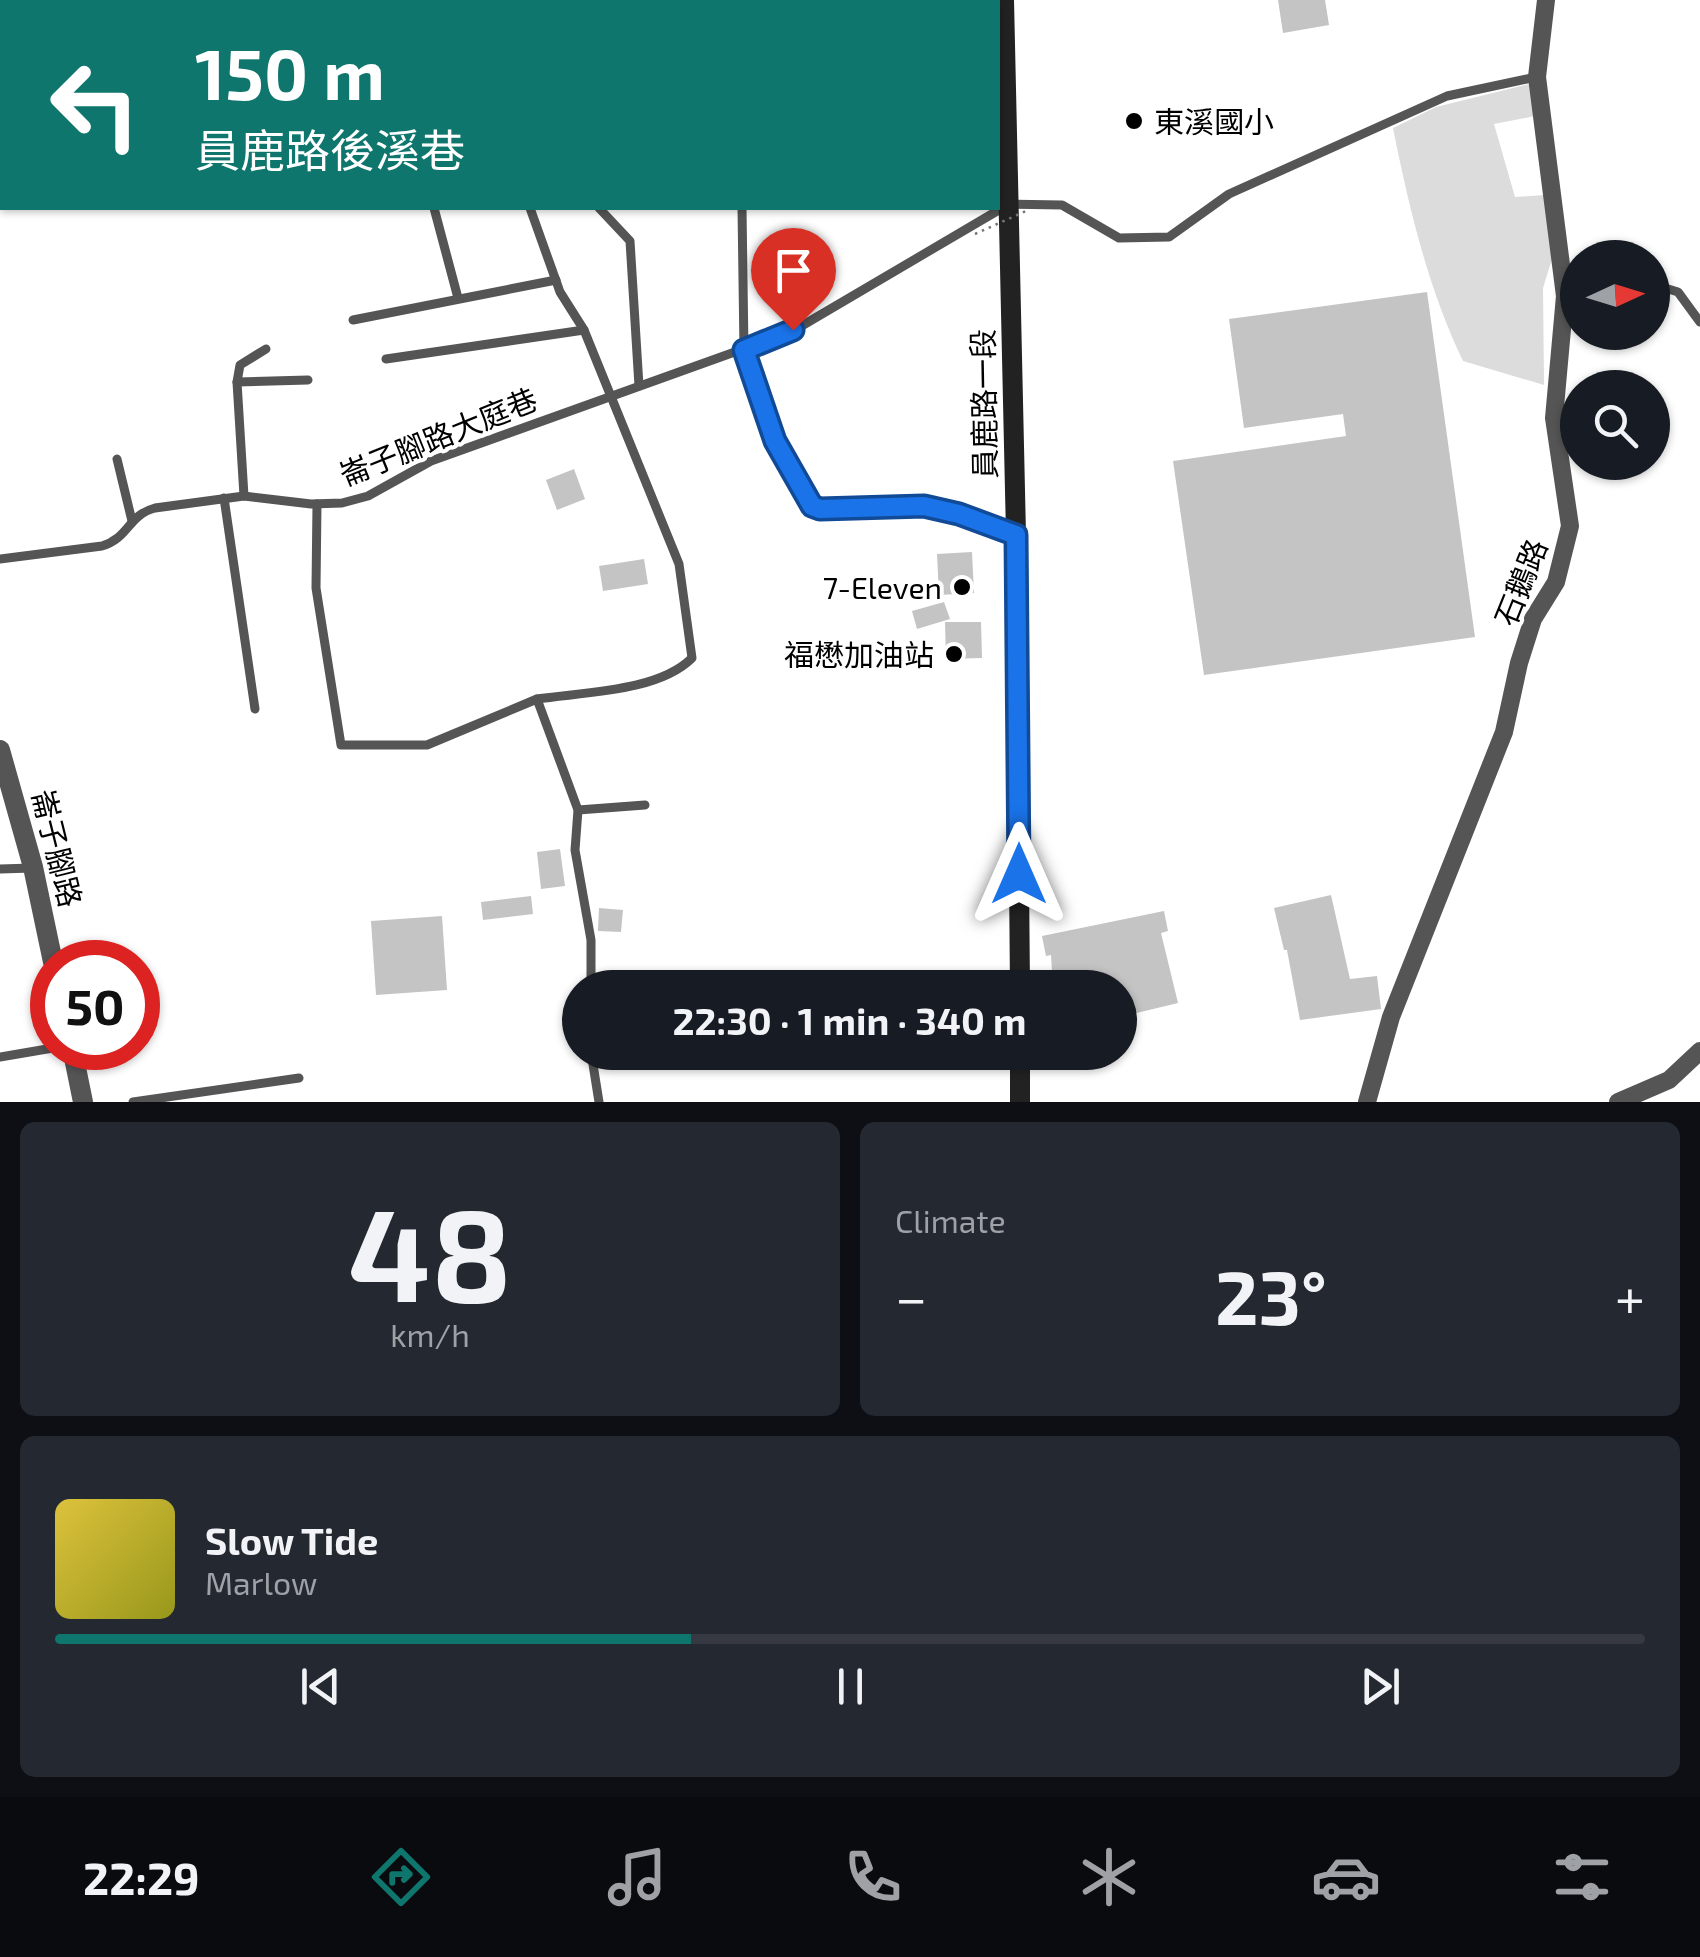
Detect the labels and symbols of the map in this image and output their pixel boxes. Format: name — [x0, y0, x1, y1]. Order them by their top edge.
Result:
place label: 東溪國小 — [1154, 103, 1274, 139]
marker: 東溪國小 — [1123, 110, 1145, 132]
pin — [751, 228, 836, 331]
north arrow — [1560, 240, 1670, 350]
street label: 員鹿路一段 — [964, 329, 1002, 479]
street label: 崙子腳路大庭巷 — [334, 380, 542, 492]
street label: 石鵝路 — [1486, 534, 1554, 630]
place label: 7-Eleven — [823, 569, 942, 605]
marker: 7-Eleven — [951, 576, 973, 598]
place label: 福懋加油站 — [784, 636, 934, 672]
marker: 福懋加油站 — [943, 643, 965, 665]
street label: 崙子腳路 — [26, 785, 90, 911]
position arrow — [967, 822, 1071, 926]
speed limit sign: 50 — [30, 940, 160, 1070]

